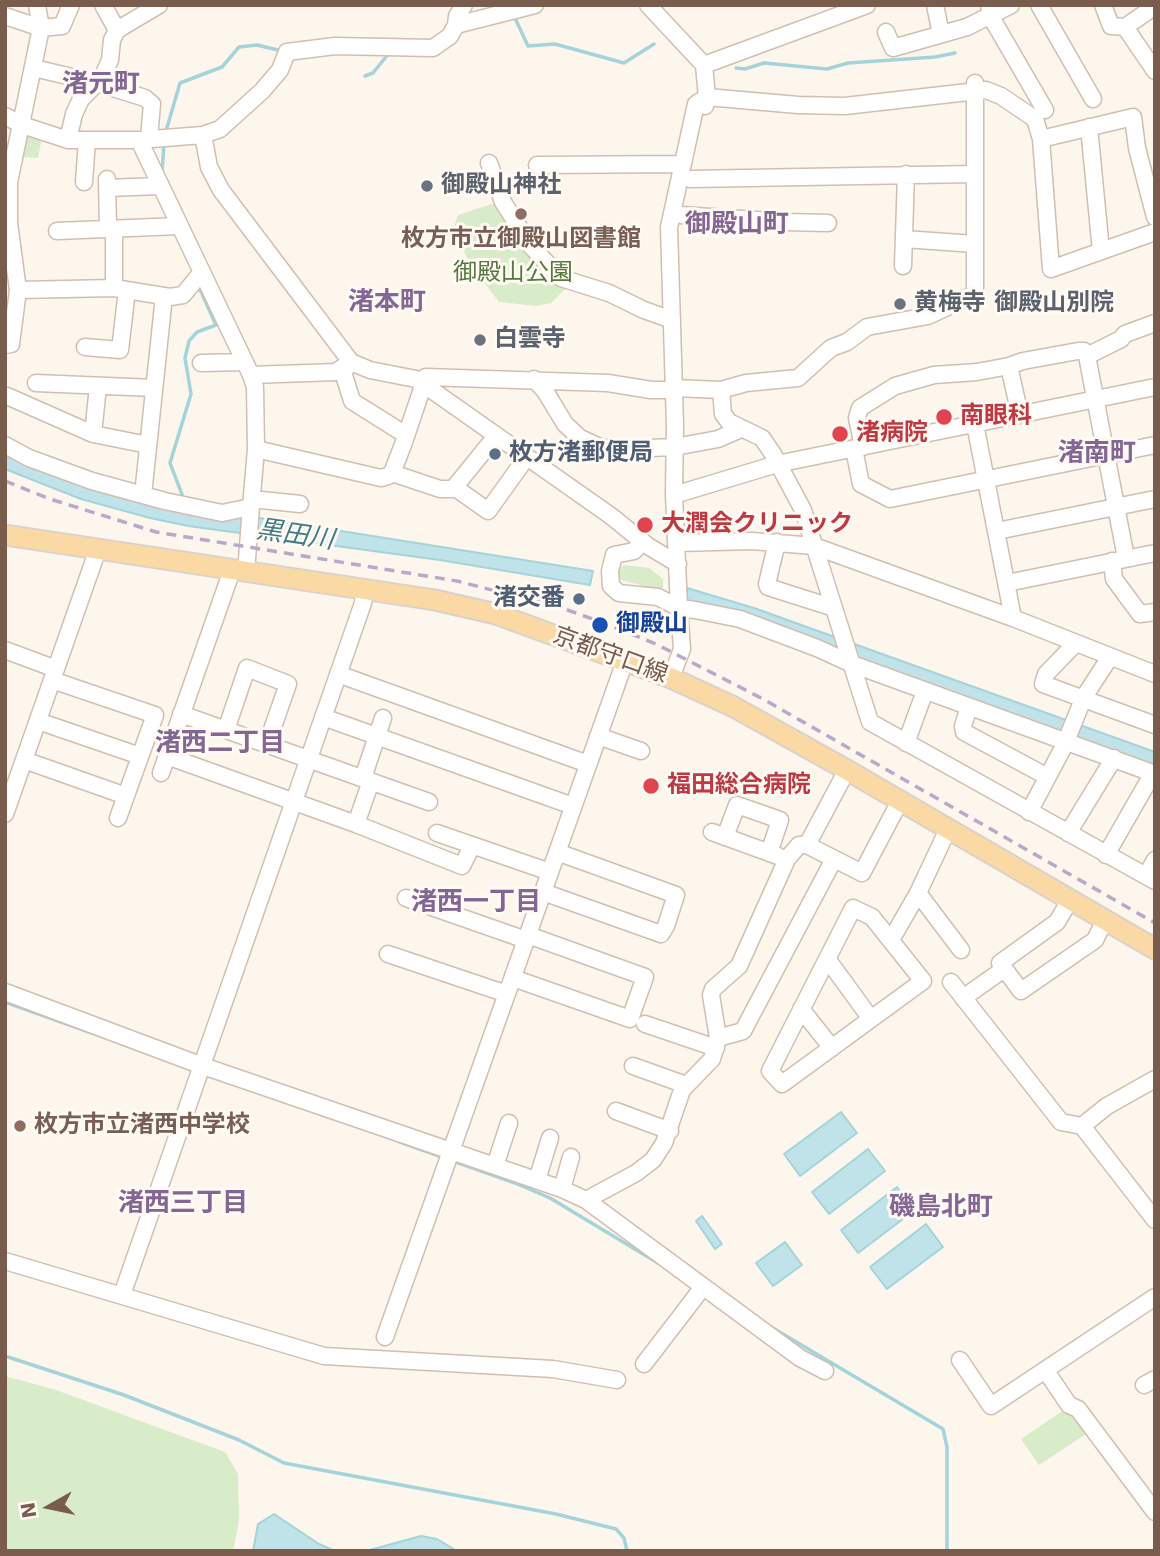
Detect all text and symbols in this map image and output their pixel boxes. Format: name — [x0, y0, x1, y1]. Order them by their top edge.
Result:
district label: 渚元町 — [62, 69, 140, 101]
place label: 御殿山神社 — [441, 172, 561, 200]
marker: 御殿山神社 — [419, 178, 435, 194]
marker: 枚方市立御殿山図書館 — [513, 206, 529, 222]
district label: 御殿山町 — [685, 209, 789, 241]
place label: 枚方市立御殿山図書館 — [401, 226, 641, 254]
park label: 御殿山公園 — [453, 260, 573, 288]
district label: 渚本町 — [348, 287, 426, 319]
place label: 黄梅寺 御殿山別院 — [914, 290, 1114, 318]
marker: 黄梅寺 御殿山別院 — [892, 296, 908, 312]
place label: 白雲寺 — [494, 326, 566, 354]
marker: 白雲寺 — [472, 332, 488, 348]
place label: 南眼科 — [960, 403, 1032, 431]
marker: 南眼科 — [934, 407, 954, 427]
place label: 渚病院 — [856, 420, 928, 448]
marker: 渚病院 — [830, 424, 850, 444]
district label: 渚南町 — [1058, 438, 1136, 470]
place label: 枚方渚郵便局 — [509, 440, 653, 468]
marker: 枚方渚郵便局 — [487, 446, 503, 462]
place label: 大潤会クリニック — [661, 511, 853, 539]
water label: 黒田川 — [254, 515, 336, 557]
marker: 大潤会クリニック — [635, 515, 655, 535]
place label: 渚交番 — [493, 585, 565, 613]
marker: 渚交番 — [571, 591, 587, 607]
place label: 御殿山 — [616, 611, 688, 639]
marker: 御殿山 — [590, 615, 610, 635]
street label: 京都守口線 — [549, 622, 671, 690]
district label: 渚西二丁目 — [155, 728, 285, 760]
place label: 福田総合病院 — [667, 772, 811, 800]
marker: 福田総合病院 — [641, 776, 661, 796]
district label: 渚西一丁目 — [411, 887, 541, 919]
place label: 枚方市立渚西中学校 — [34, 1112, 250, 1140]
marker: 枚方市立渚西中学校 — [12, 1118, 28, 1134]
district label: 渚西三丁目 — [118, 1188, 248, 1220]
district label: 磯島北町 — [889, 1192, 993, 1224]
north arrow — [14, 1472, 84, 1542]
text: N — [16, 1501, 40, 1520]

